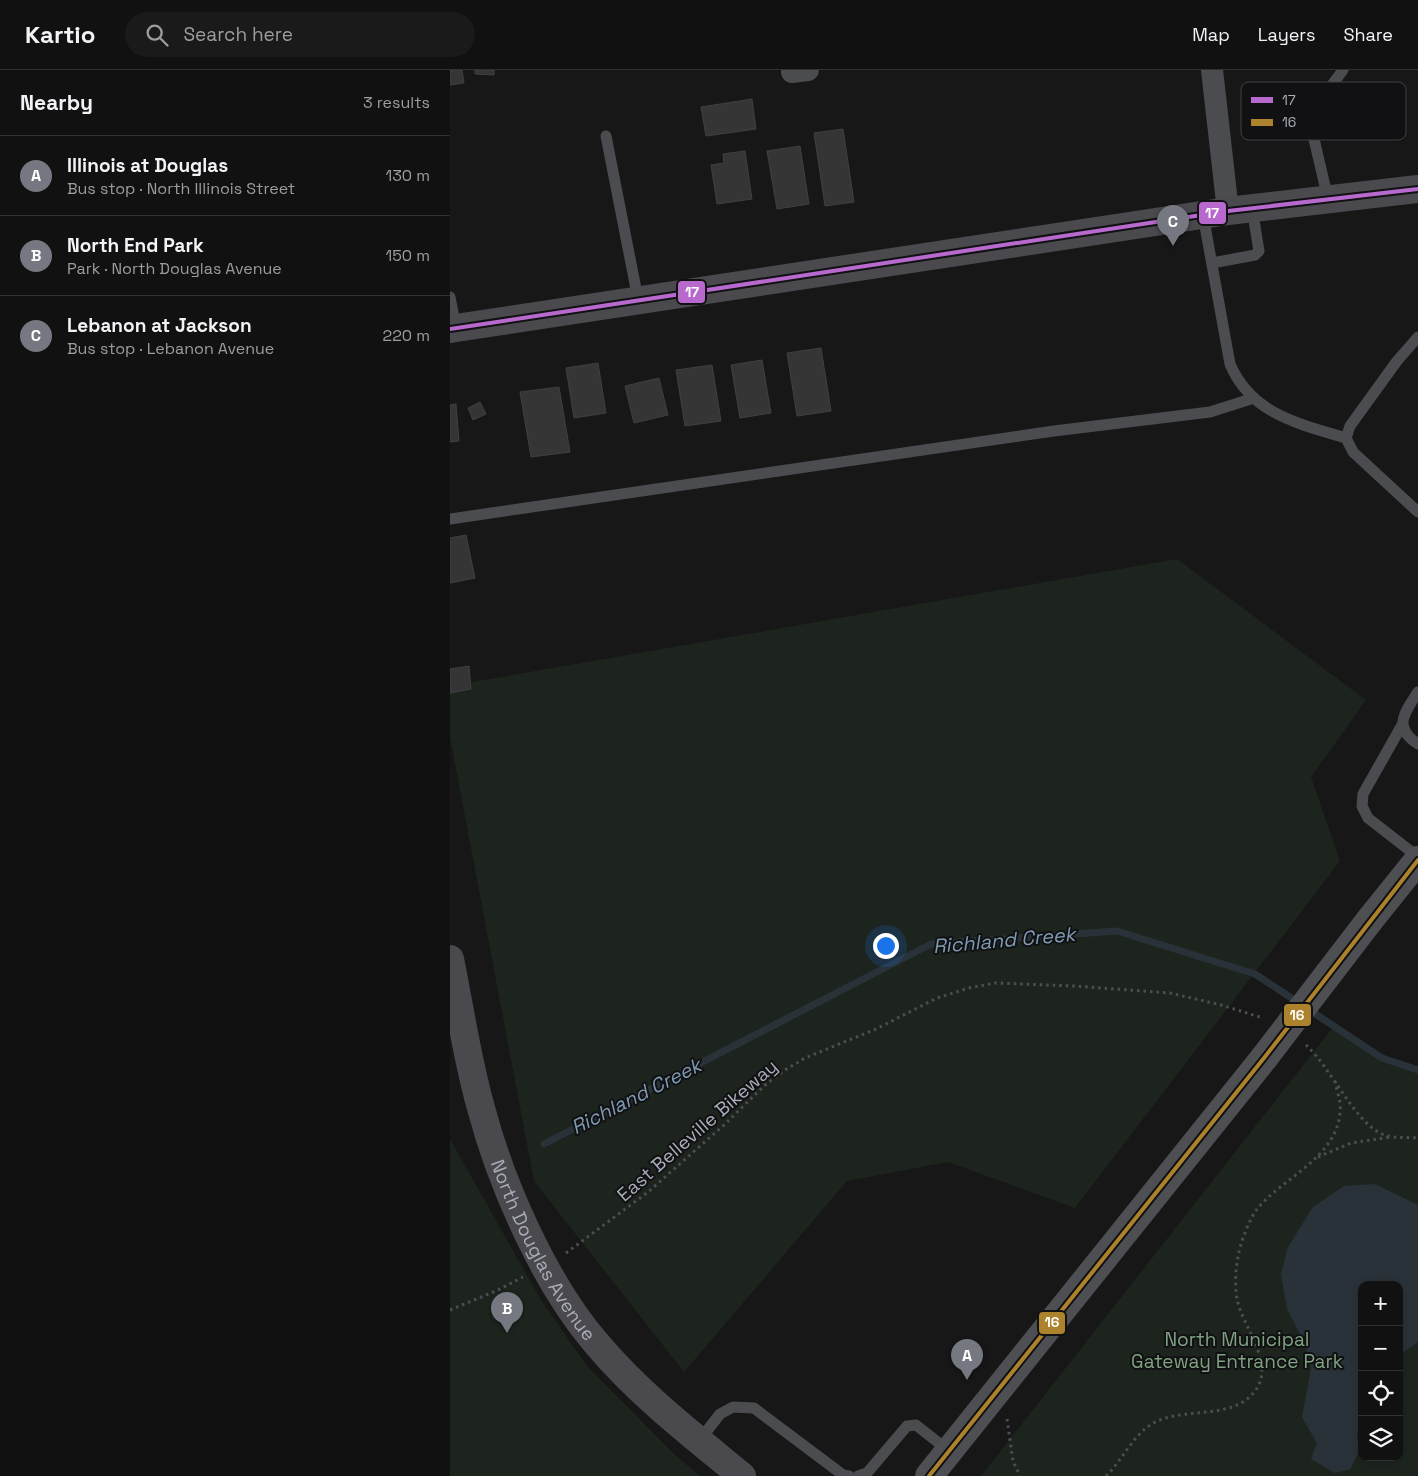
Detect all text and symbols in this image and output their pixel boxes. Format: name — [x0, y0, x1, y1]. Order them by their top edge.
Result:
search box — [125, 12, 475, 57]
text: Kartio — [25, 19, 95, 50]
icon: search — [143, 21, 171, 49]
text: Search here — [183, 22, 293, 47]
text: Map — [1192, 23, 1230, 46]
text: Layers — [1258, 23, 1315, 46]
text: Share — [1343, 23, 1393, 46]
legend — [1241, 82, 1406, 140]
text: Nearby — [20, 89, 93, 116]
text: 17 — [1282, 91, 1296, 109]
text: 3 results — [363, 92, 430, 113]
text: 16 — [1282, 113, 1296, 131]
text: Illinois at Douglas — [67, 153, 228, 178]
text: A — [31, 165, 41, 186]
text: 130 m — [386, 165, 430, 186]
text: Bus stop · North Illinois Street — [67, 178, 295, 199]
line badge: 17 — [1198, 201, 1227, 225]
text: 17 — [1205, 204, 1219, 222]
pin: C — [1157, 205, 1189, 246]
text: North End Park — [67, 233, 204, 258]
text: B — [31, 245, 41, 266]
text: 150 m — [386, 245, 430, 266]
text: Park · North Douglas Avenue — [67, 258, 282, 279]
line badge: 17 — [677, 280, 706, 304]
text: 17 — [685, 283, 699, 301]
text: Lebanon at Jackson — [67, 313, 252, 338]
text: C — [31, 325, 41, 346]
text: 220 m — [383, 325, 430, 346]
text: Bus stop · Lebanon Avenue — [67, 338, 274, 359]
water label: Richland Creek — [932, 921, 1079, 959]
your location — [873, 933, 899, 959]
line badge: 16 — [1283, 1003, 1312, 1027]
text: 16 — [1290, 1006, 1305, 1024]
water label: Richland Creek — [566, 1051, 708, 1140]
street label: East Belleville Bikeway — [612, 1054, 783, 1207]
street label: North Douglas Avenue — [485, 1156, 601, 1346]
map controls — [1358, 1281, 1403, 1461]
button: + — [1358, 1281, 1403, 1326]
pin: B — [491, 1292, 523, 1333]
line badge: 16 — [1038, 1311, 1066, 1335]
text: 16 — [1045, 1313, 1060, 1331]
button: − — [1358, 1326, 1403, 1371]
park label: North Municipal Gateway Entrance Park — [1131, 1327, 1343, 1374]
pin: A — [951, 1339, 983, 1380]
button: locate — [1358, 1371, 1403, 1416]
button: layers — [1358, 1416, 1403, 1461]

